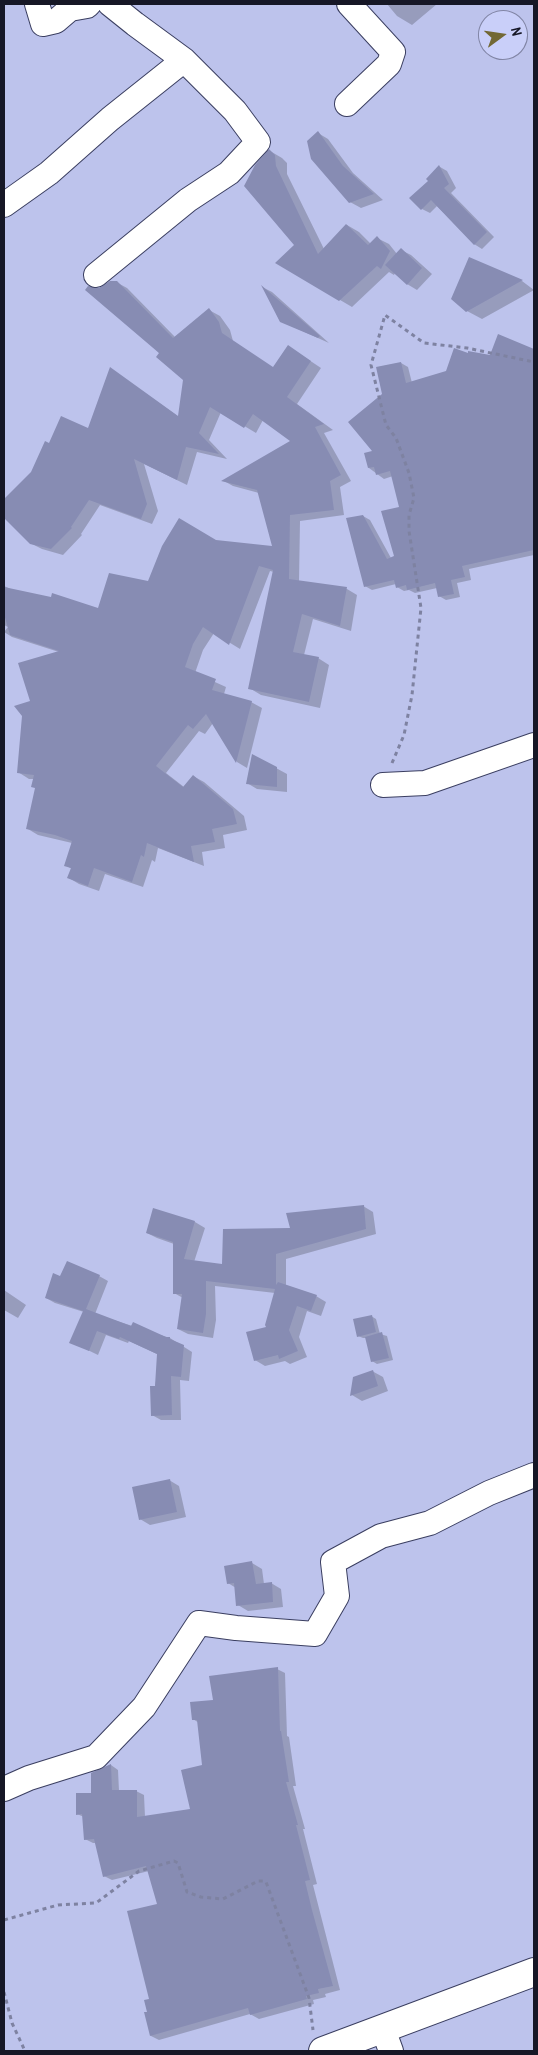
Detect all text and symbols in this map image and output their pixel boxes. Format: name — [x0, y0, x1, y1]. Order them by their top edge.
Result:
north arrow — [478, 10, 528, 60]
text: N — [507, 25, 526, 38]

